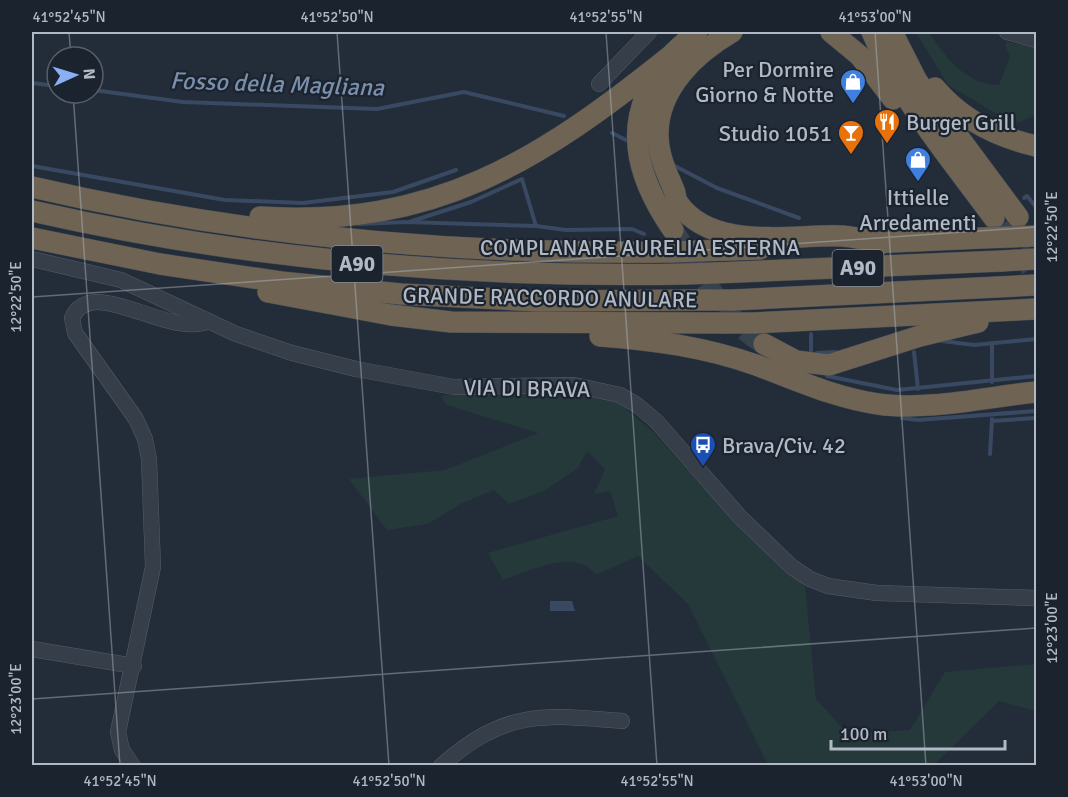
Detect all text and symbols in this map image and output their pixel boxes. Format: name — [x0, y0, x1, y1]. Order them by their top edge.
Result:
text: 41°52'45"N — [32, 8, 106, 26]
text: 41°52'50"N — [300, 8, 374, 26]
text: 41°52'55"N — [569, 8, 643, 26]
text: 41°53'00"N — [838, 8, 912, 26]
north arrow — [45, 45, 105, 105]
place label: Per Dormire Giorno & Notte — [695, 56, 834, 108]
water label: Fosso della Magliana — [169, 65, 385, 103]
shop icon: Per Dormire Giorno & Notte — [838, 67, 868, 105]
text: N — [79, 68, 99, 80]
restaurant icon: Burger Grill — [872, 107, 902, 145]
place label: Burger Grill — [906, 109, 1016, 136]
bar icon: Studio 1051 — [836, 118, 866, 156]
place label: Studio 1051 — [719, 120, 832, 147]
shop icon: Ittielle Arredamenti — [903, 145, 933, 183]
place label: Ittielle Arredamenti — [859, 184, 977, 236]
text: 12°22'50"E — [1043, 191, 1061, 263]
street label: COMPLANARE AURELIA ESTERNA — [480, 234, 800, 261]
road number: A90 — [332, 246, 382, 282]
road number: A90 — [832, 250, 884, 286]
text: 12°22'50"E — [7, 261, 25, 333]
street label: GRANDE RACCORDO ANULARE — [402, 281, 698, 314]
street label: VIA DI BRAVA — [463, 374, 591, 403]
bus stop icon: Brava/Civ. 42 — [688, 430, 718, 468]
place label: Brava/Civ. 42 — [722, 432, 846, 459]
text: 12°23'00"E — [1043, 592, 1061, 664]
text: 12°23'00"E — [7, 663, 25, 735]
scale bar — [831, 713, 1005, 751]
text: 100 m — [840, 723, 887, 745]
text: 41°52'45"N — [83, 772, 157, 790]
text: 41°52'50"N — [352, 772, 426, 790]
text: 41°52'55"N — [620, 772, 694, 790]
text: 41°53'00"N — [889, 772, 963, 790]

